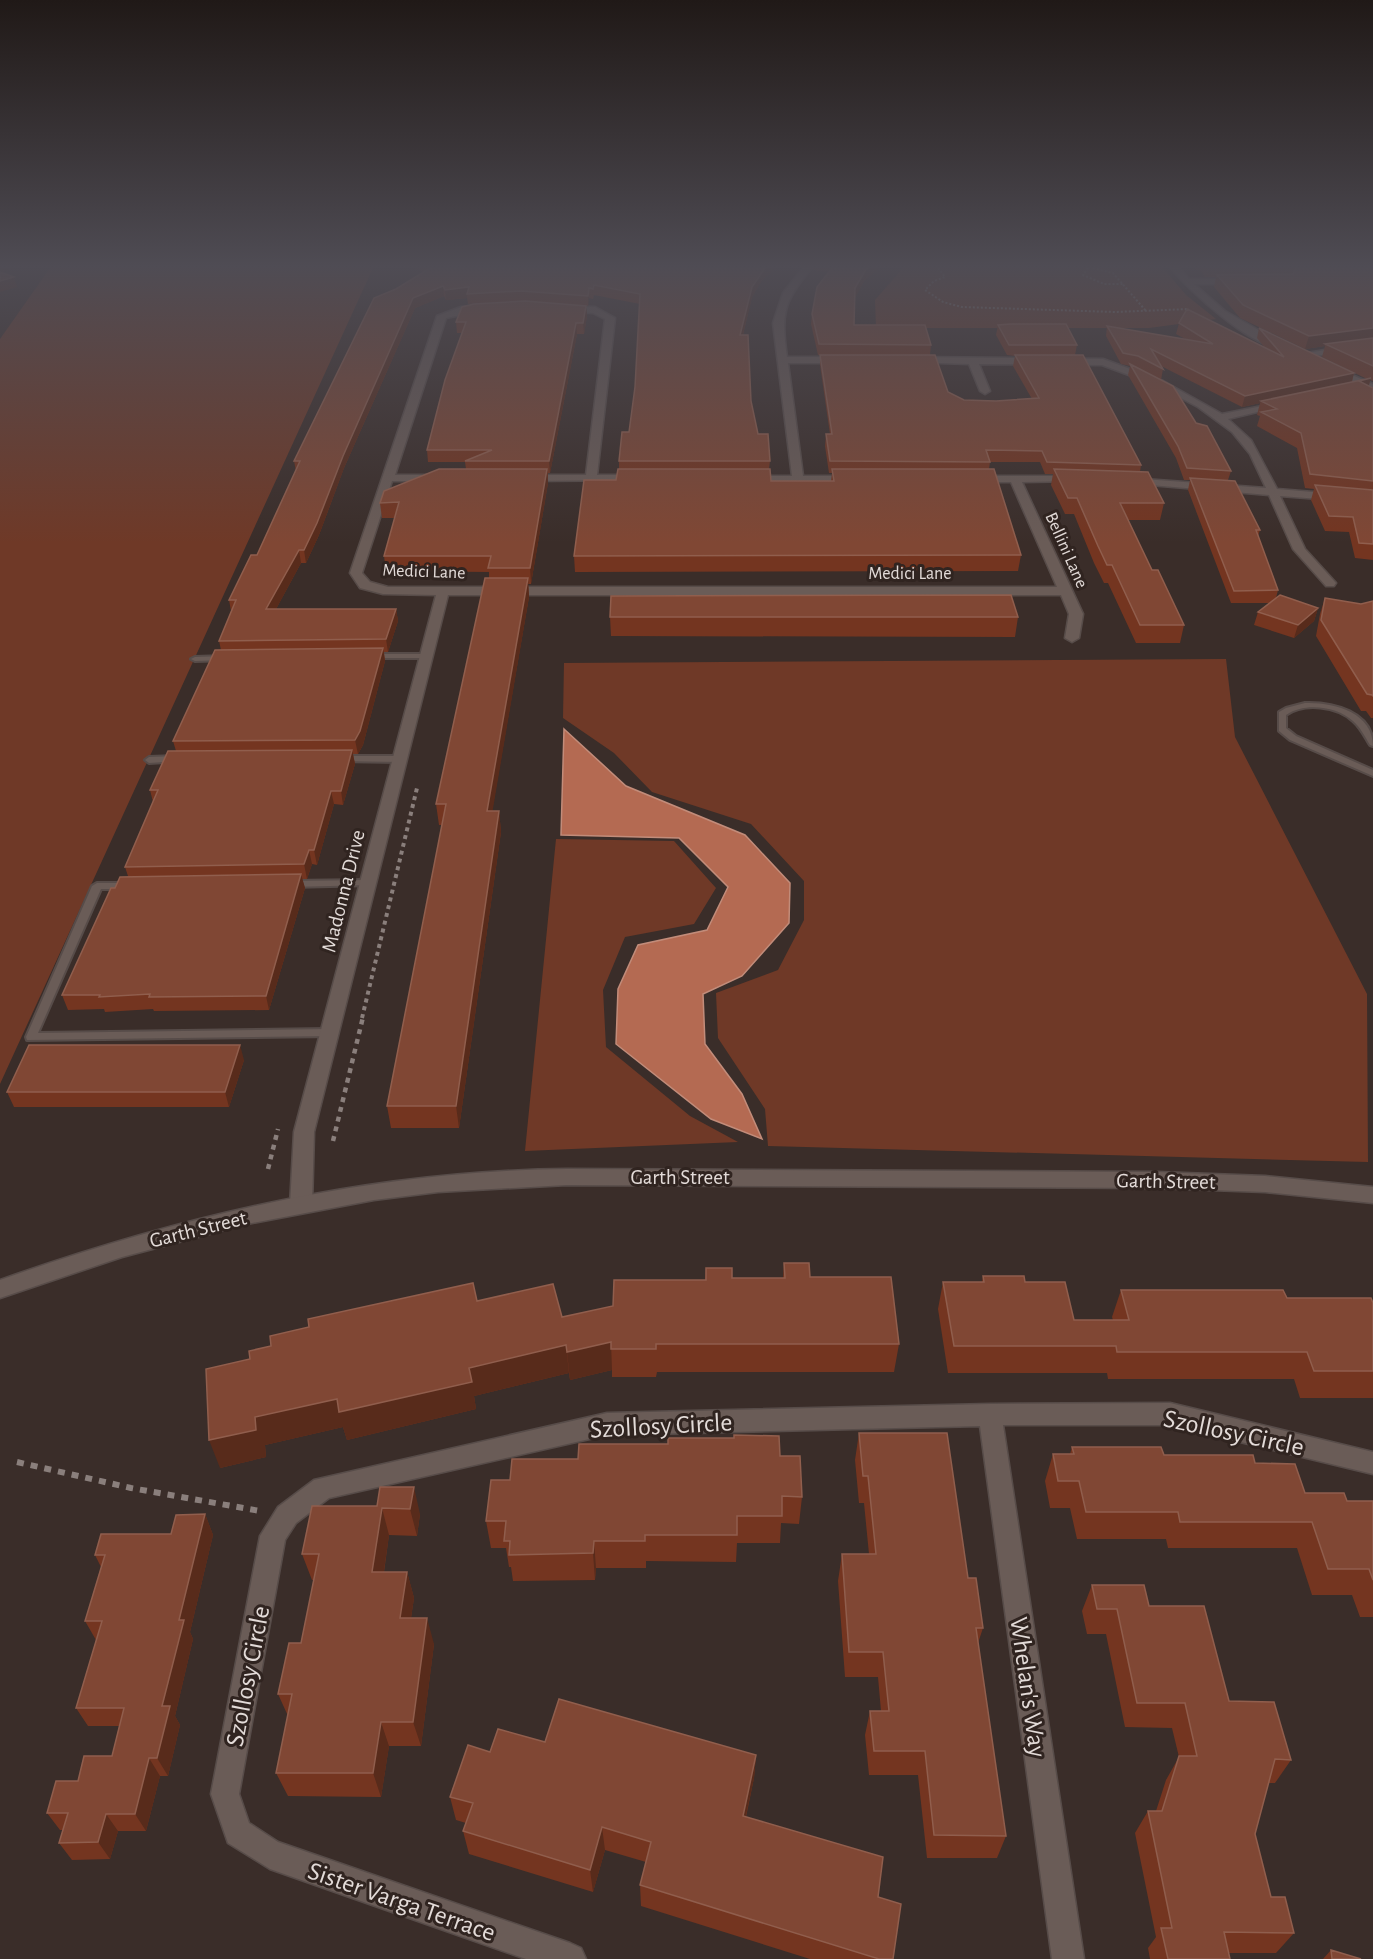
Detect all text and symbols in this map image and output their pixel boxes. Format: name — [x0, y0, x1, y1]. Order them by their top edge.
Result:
street label: Bellini Lane — [1041, 510, 1091, 591]
street label: Medici Lane — [382, 562, 466, 582]
street label: Medici Lane — [868, 565, 952, 583]
street label: Madonna Drive — [318, 828, 369, 954]
street label: Garth Street — [630, 1167, 730, 1188]
street label: Garth Street — [1116, 1170, 1216, 1193]
street label: Garth Street — [147, 1207, 249, 1252]
street label: Szollosy Circle — [1161, 1405, 1306, 1461]
street label: Szollosy Circle — [589, 1409, 733, 1443]
street label: Szollosy Circle — [222, 1604, 274, 1749]
street label: Whelan's Way — [1005, 1615, 1051, 1759]
street label: Sister Varga Terrace — [305, 1858, 499, 1946]

